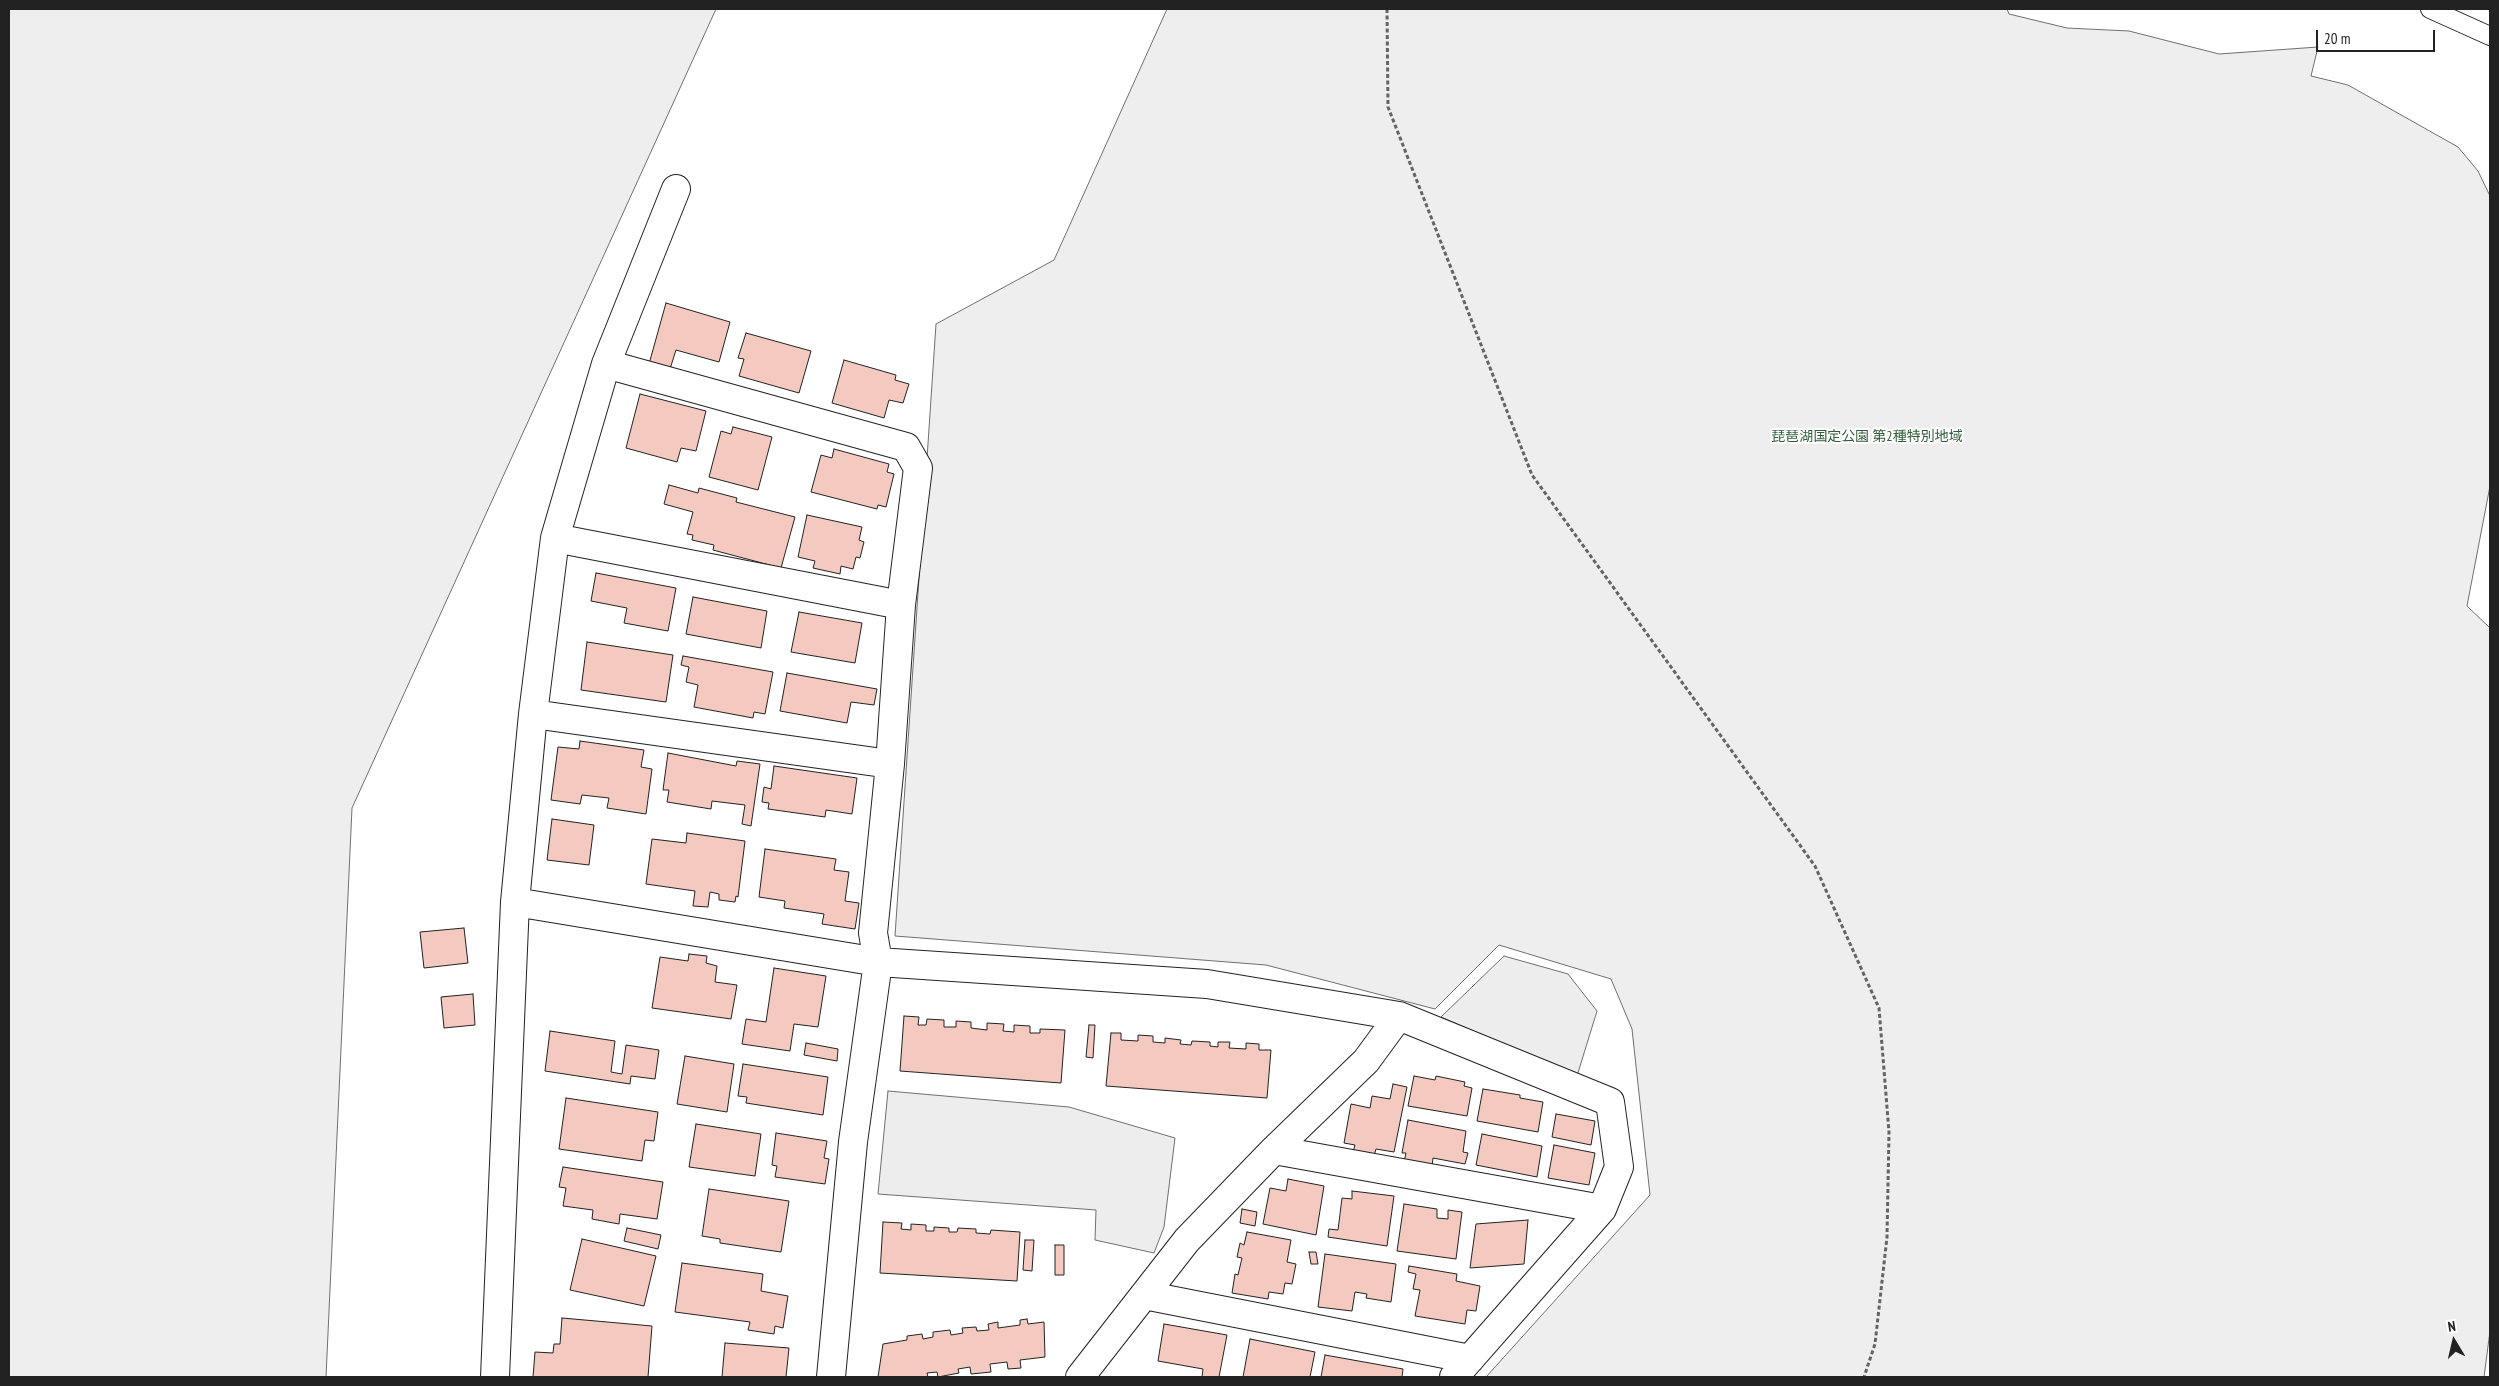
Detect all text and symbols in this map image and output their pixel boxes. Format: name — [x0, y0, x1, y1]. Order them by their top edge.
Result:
scale bar — [2319, 20, 2438, 52]
text: 20 m — [2324, 29, 2350, 48]
park label: 琵琶湖国定公園 第2種特別地域 — [1771, 429, 1963, 445]
north arrow — [2429, 1316, 2479, 1366]
text: N — [2447, 1317, 2457, 1336]

